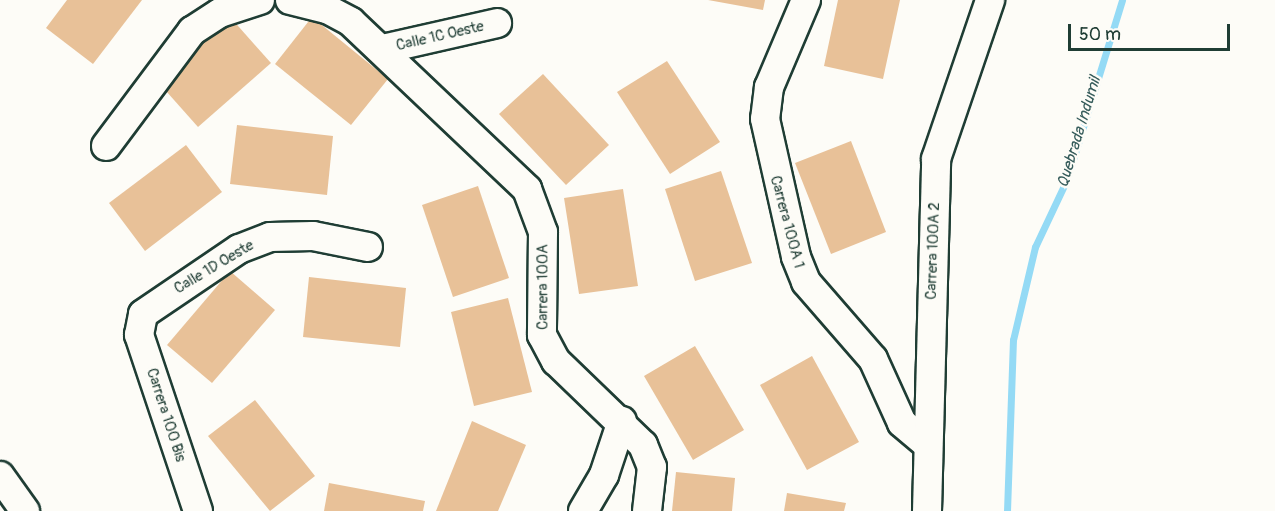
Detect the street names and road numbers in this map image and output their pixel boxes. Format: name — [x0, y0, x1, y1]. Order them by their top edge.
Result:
street label: Calle 1C Oeste — [394, 17, 486, 55]
street label: Carrera 100A 1 — [766, 174, 808, 270]
street label: Carrera 100A 2 — [922, 202, 944, 300]
street label: Calle 1D Oeste — [171, 236, 257, 298]
street label: Carrera 100A — [534, 244, 552, 330]
street label: Carrera 100 Bis — [142, 366, 190, 464]

